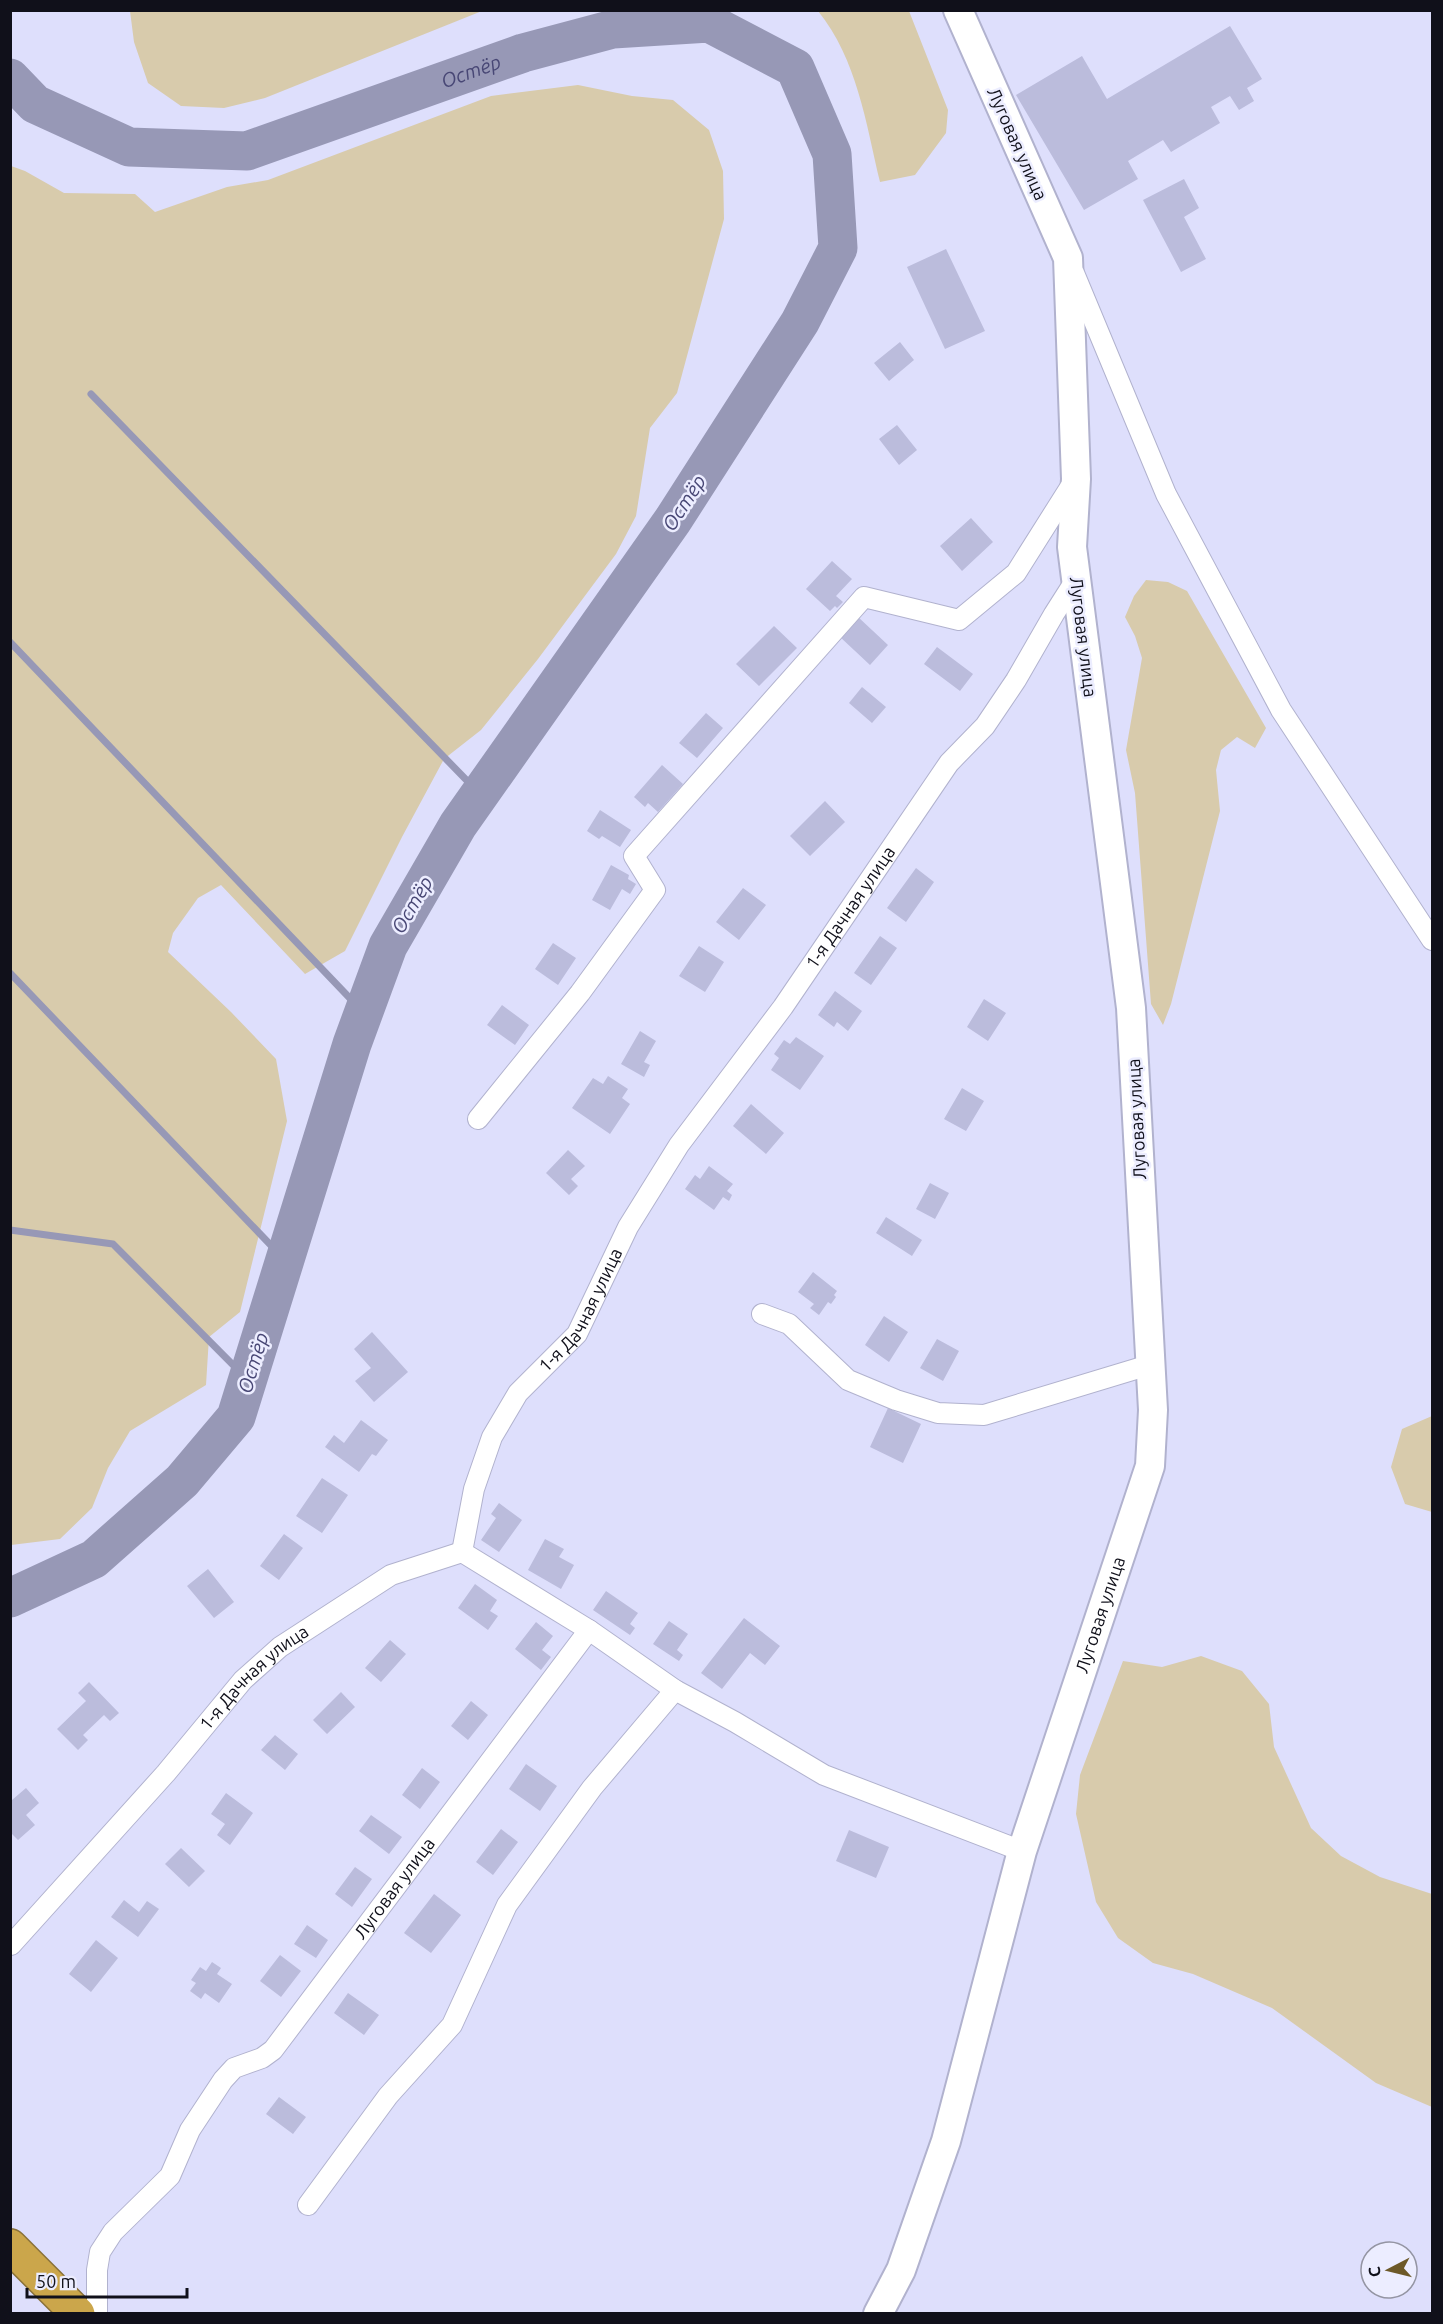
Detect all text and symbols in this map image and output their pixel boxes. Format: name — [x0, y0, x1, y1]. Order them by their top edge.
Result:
water label: Остёр — [438, 50, 504, 92]
street label: Луговая улица — [984, 84, 1052, 203]
water label: Остёр — [657, 470, 710, 535]
street label: Луговая улица — [1067, 576, 1101, 698]
street label: 1-я Дачная улица — [801, 842, 898, 972]
water label: Остёр — [386, 872, 437, 937]
street label: Луговая улица — [1123, 1058, 1149, 1180]
street label: 1-я Дачная улица — [534, 1244, 626, 1375]
water label: Остёр — [232, 1330, 273, 1396]
street label: Луговая улица — [1071, 1554, 1128, 1675]
street label: 1-я Дачная улица — [195, 1620, 312, 1733]
street label: Луговая улица — [349, 1833, 438, 1942]
north arrow — [1359, 2240, 1419, 2300]
scale bar — [27, 2261, 188, 2299]
text: С — [1365, 2266, 1384, 2278]
text: 50 m — [36, 2271, 76, 2291]

